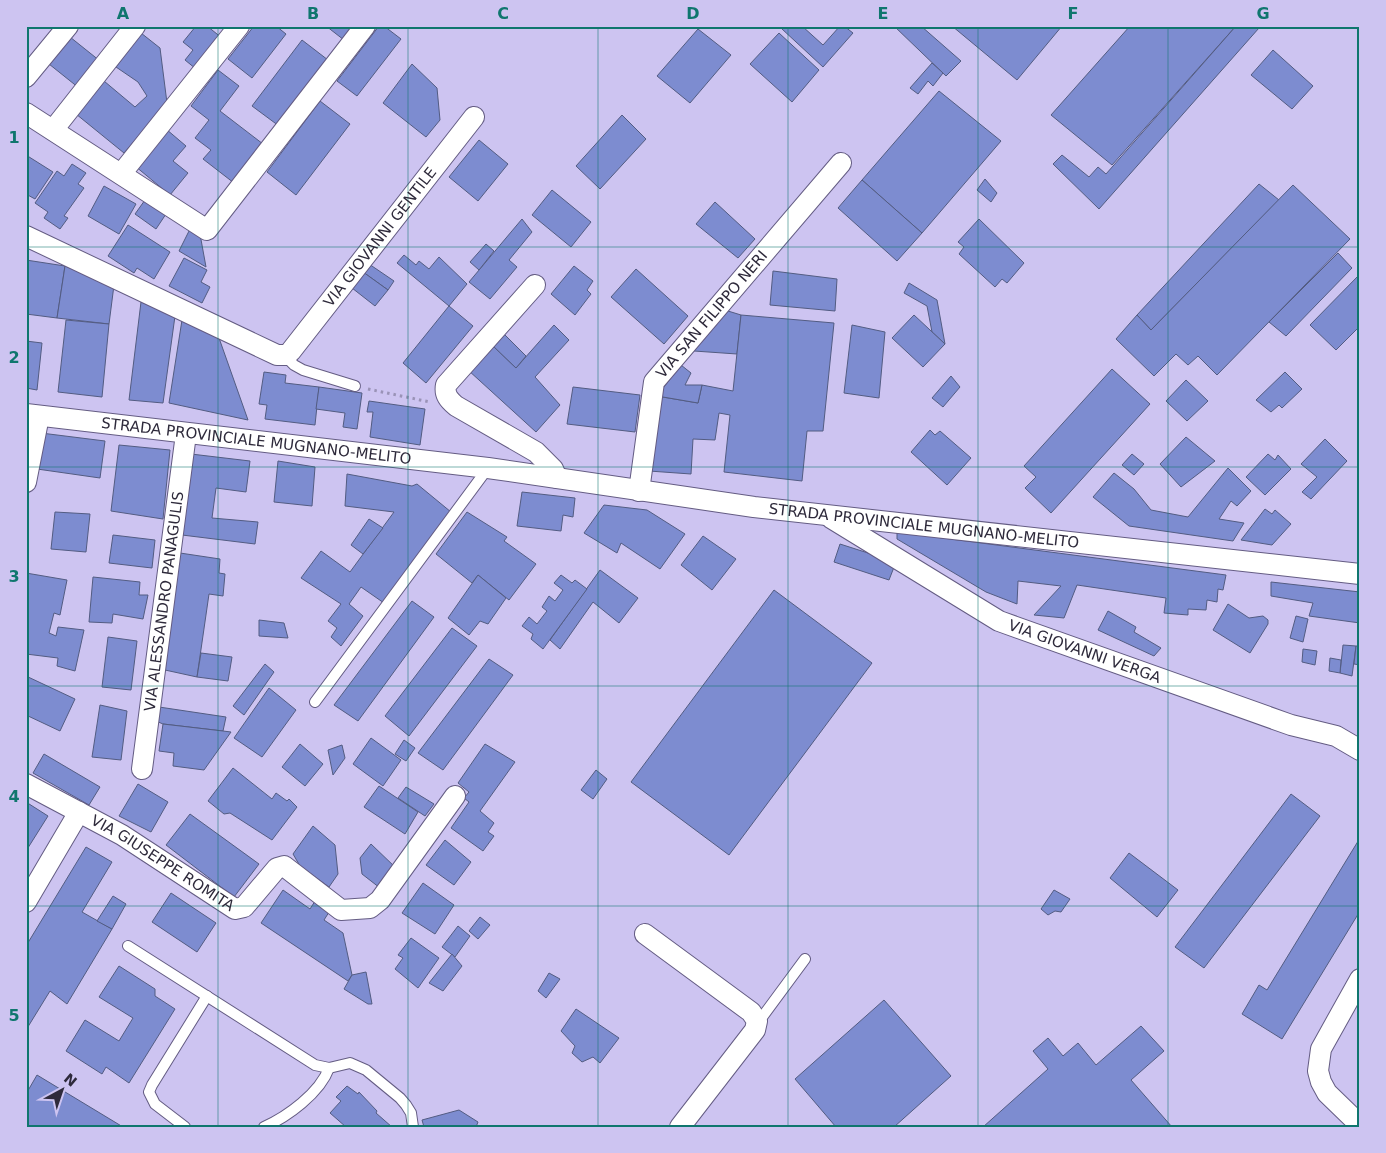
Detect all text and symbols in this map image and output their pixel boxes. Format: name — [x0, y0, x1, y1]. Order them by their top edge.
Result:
text: A — [117, 4, 130, 23]
text: B — [307, 4, 319, 23]
text: C — [497, 4, 509, 23]
text: D — [686, 4, 700, 23]
text: E — [878, 4, 888, 23]
text: F — [1068, 4, 1078, 23]
text: G — [1256, 4, 1270, 23]
text: 1 — [8, 128, 20, 147]
street label: VIA GIOVANNI GENTILE — [320, 164, 440, 311]
street label: VIA SAN FILIPPO NERI — [652, 247, 771, 382]
text: 2 — [8, 348, 20, 367]
street label: STRADA PROVINCIALE MUGNANO-MELITO — [100, 414, 412, 468]
street label: VIA ALESSANDRO PANAGULIS — [141, 490, 187, 713]
street label: STRADA PROVINCIALE MUGNANO-MELITO — [768, 500, 1080, 552]
text: 3 — [8, 567, 20, 586]
street label: VIA GIOVANNI VERGA — [1006, 616, 1164, 687]
text: 4 — [8, 787, 20, 806]
street label: VIA GIUSEPPE ROMITA — [88, 811, 238, 915]
text: 5 — [8, 1006, 20, 1025]
north arrow — [38, 1066, 88, 1116]
text: N — [61, 1070, 80, 1090]

